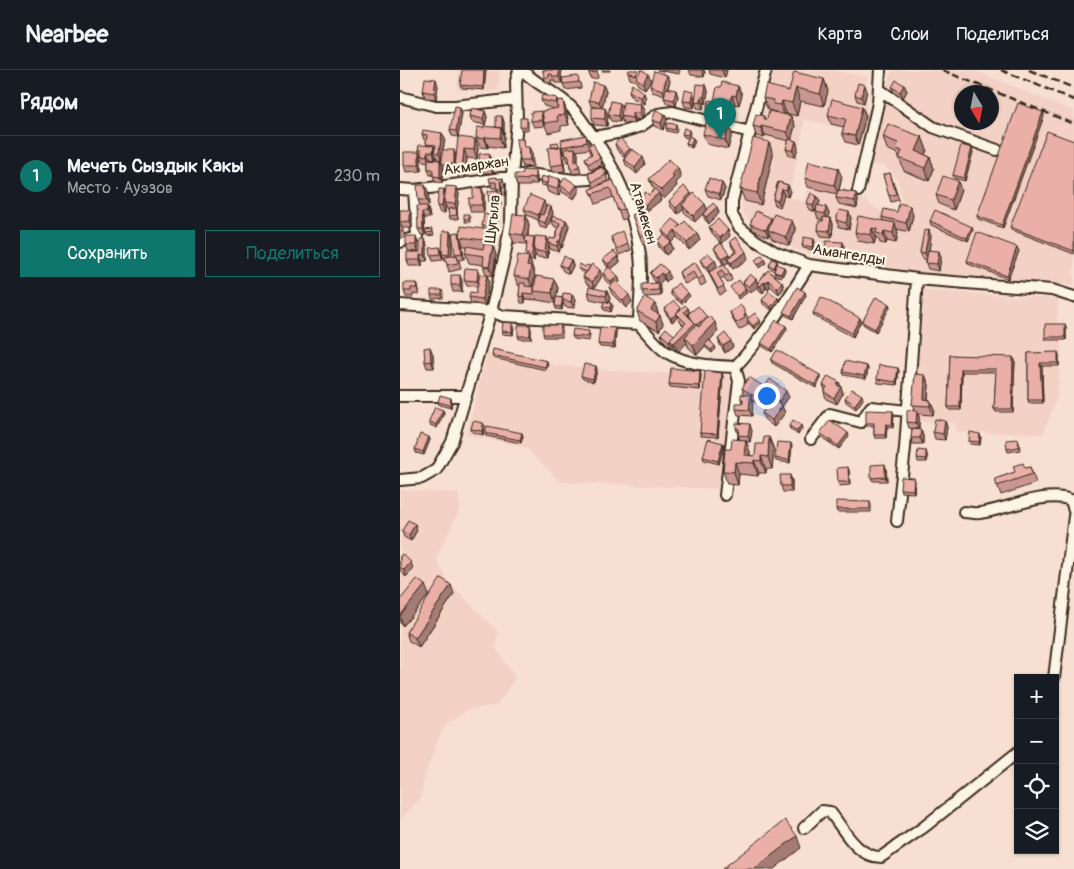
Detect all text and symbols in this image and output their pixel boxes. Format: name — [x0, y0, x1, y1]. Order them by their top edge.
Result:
text: Nearbee — [25, 20, 108, 49]
text: Карта — [818, 23, 862, 46]
text: Слои — [890, 23, 928, 46]
text: Поделиться — [956, 23, 1049, 46]
north arrow — [954, 85, 999, 130]
text: Рядом — [20, 89, 78, 116]
pin: 1 — [704, 98, 736, 139]
street label: Акмаржан — [442, 152, 510, 180]
text: Мечеть Сыздык Какы — [67, 154, 244, 178]
text: 1 — [33, 166, 39, 186]
text: 230 m — [334, 166, 380, 186]
text: Место · Ауэзов — [67, 178, 173, 198]
street label: Атамекен — [625, 180, 661, 246]
street label: Шугыла — [481, 194, 505, 244]
button: Сохранить — [20, 230, 195, 277]
button: Поделиться — [205, 230, 380, 277]
street label: Амангелды — [811, 240, 887, 270]
your location — [754, 383, 780, 409]
map controls — [1014, 674, 1059, 854]
button: + — [1014, 674, 1059, 719]
button: − — [1014, 719, 1059, 764]
button: locate — [1014, 764, 1059, 809]
button: layers — [1014, 809, 1059, 854]

